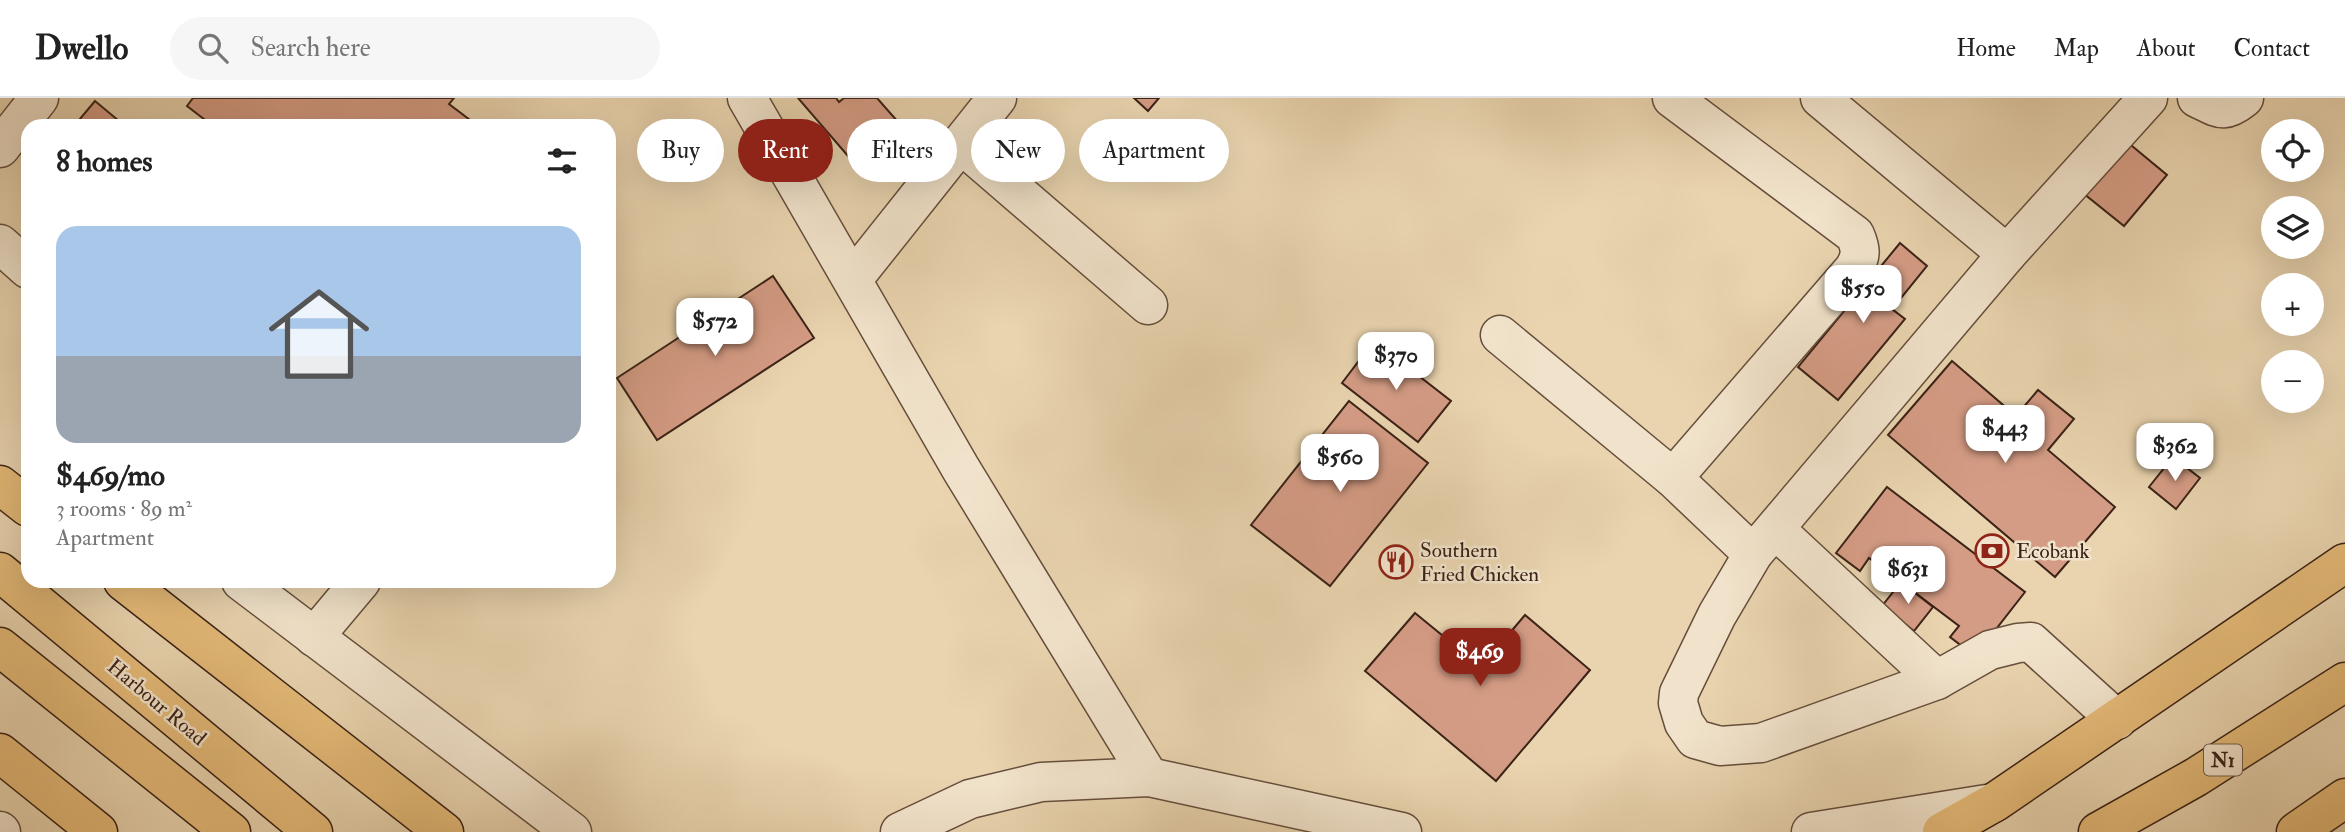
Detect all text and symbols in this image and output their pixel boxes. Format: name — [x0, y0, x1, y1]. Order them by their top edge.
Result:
search box — [170, 17, 660, 80]
text: Dwello — [35, 28, 128, 69]
icon: search — [194, 29, 232, 67]
text: Search here — [250, 32, 371, 64]
text: Home — [1956, 33, 2016, 64]
text: Map — [2054, 33, 2099, 64]
text: About — [2137, 33, 2196, 64]
text: Contact — [2234, 33, 2310, 64]
chip: Buy — [637, 119, 724, 182]
chip: Rent — [738, 119, 833, 182]
chip: Filters — [847, 119, 957, 182]
chip: New — [971, 119, 1065, 182]
chip: Apartment — [1079, 119, 1229, 182]
map controls — [2261, 119, 2324, 413]
button: locate — [2261, 119, 2324, 182]
icon: filters — [543, 142, 581, 180]
text: 8 homes — [56, 143, 153, 180]
button: layers — [2261, 196, 2324, 259]
pin: $550 — [1822, 266, 1904, 325]
icon: home — [256, 271, 382, 397]
text: $550 — [1841, 273, 1885, 302]
button: + — [2261, 273, 2324, 336]
pin: $572 — [674, 299, 756, 358]
text: $572 — [692, 306, 738, 335]
pin: $370 — [1355, 332, 1437, 392]
text: $370 — [1374, 340, 1418, 369]
button: − — [2261, 350, 2324, 413]
pin: $443 — [1964, 406, 2046, 465]
text: $443 — [1982, 413, 2028, 442]
pin: $362 — [2134, 424, 2216, 483]
text: $362 — [2152, 431, 2198, 460]
pin: $560 — [1299, 434, 1381, 494]
text: $560 — [1317, 442, 1363, 471]
text: $469/mo — [56, 457, 165, 494]
text: 3 rooms · 89 m² — [56, 494, 192, 523]
text: Apartment — [56, 523, 154, 552]
bank icon: Ecobank — [1973, 532, 2011, 570]
place label: Southern Fried Chicken — [1420, 537, 1539, 588]
place label: Ecobank — [2016, 538, 2089, 565]
restaurant icon: Southern Fried Chicken — [1377, 543, 1415, 581]
pin: $631 — [1867, 546, 1949, 606]
text: $631 — [1887, 554, 1929, 583]
pin: $469 — [1439, 628, 1521, 688]
text: $469 — [1456, 636, 1504, 665]
street label: Harbour Road — [102, 653, 212, 752]
road number: N1 — [2204, 744, 2242, 776]

